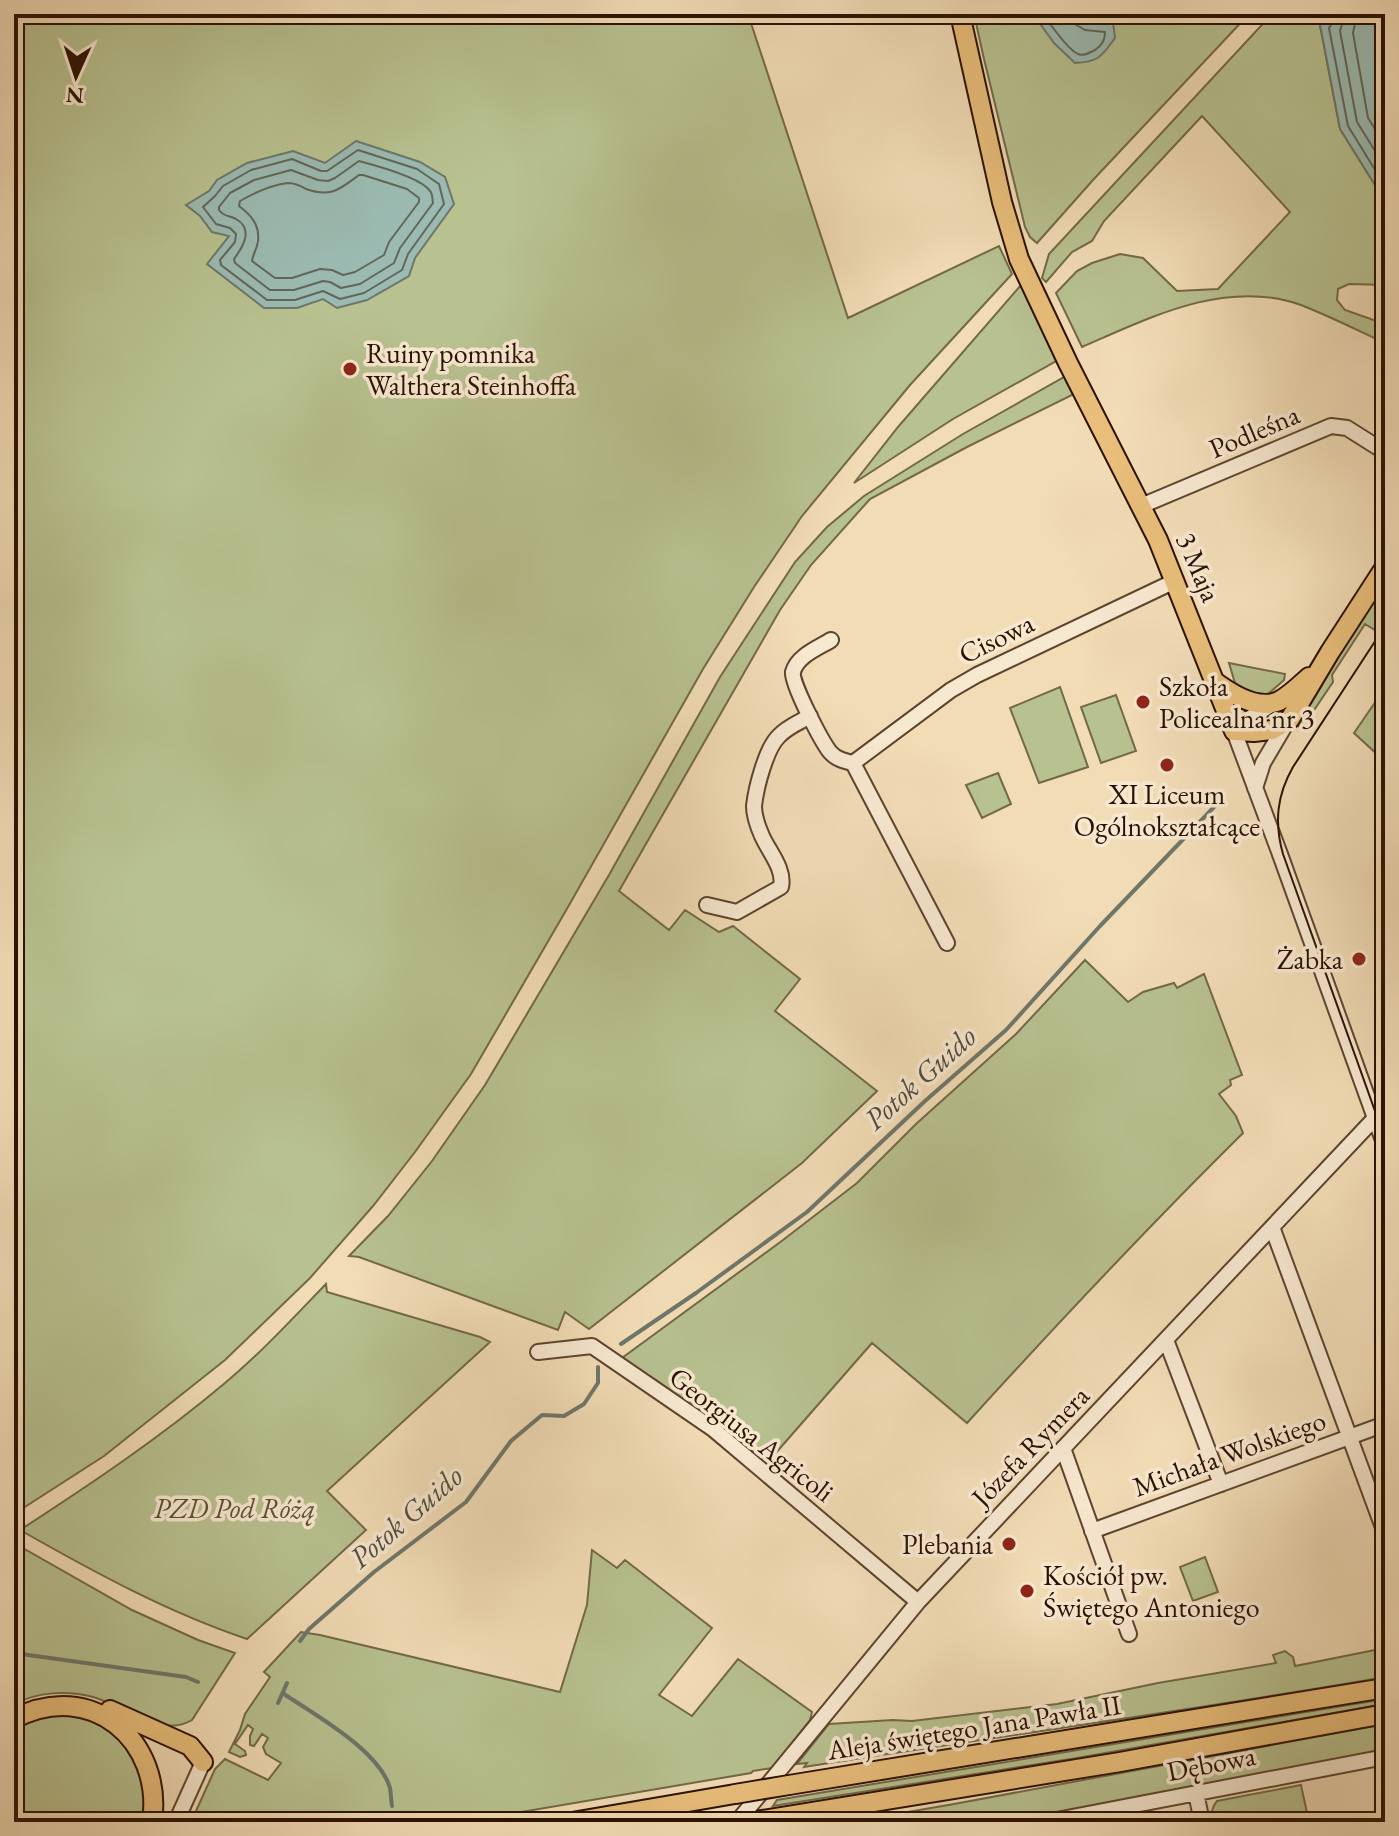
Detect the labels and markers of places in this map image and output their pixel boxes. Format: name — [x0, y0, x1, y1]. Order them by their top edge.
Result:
place label: Ruiny pomnika Walthera Steinhoffa — [366, 335, 577, 403]
marker: Ruiny pomnika Walthera Steinhoffa — [341, 360, 359, 378]
place label: Szkoła Policealna nr 3 — [1159, 668, 1314, 736]
marker: Szkoła Policealna nr 3 — [1134, 693, 1152, 711]
marker: XI Liceum Ogólnokształcące — [1158, 756, 1176, 774]
place label: XI Liceum Ogólnokształcące — [1074, 776, 1260, 844]
place label: Żabka — [1277, 941, 1344, 977]
marker: Żabka — [1350, 950, 1368, 968]
place label: Plebania — [902, 1526, 994, 1562]
marker: Plebania — [1000, 1535, 1018, 1553]
place label: Kościół pw. Świętego Antoniego — [1043, 1557, 1260, 1625]
marker: Kościół pw. Świętego Antoniego — [1018, 1582, 1036, 1600]

